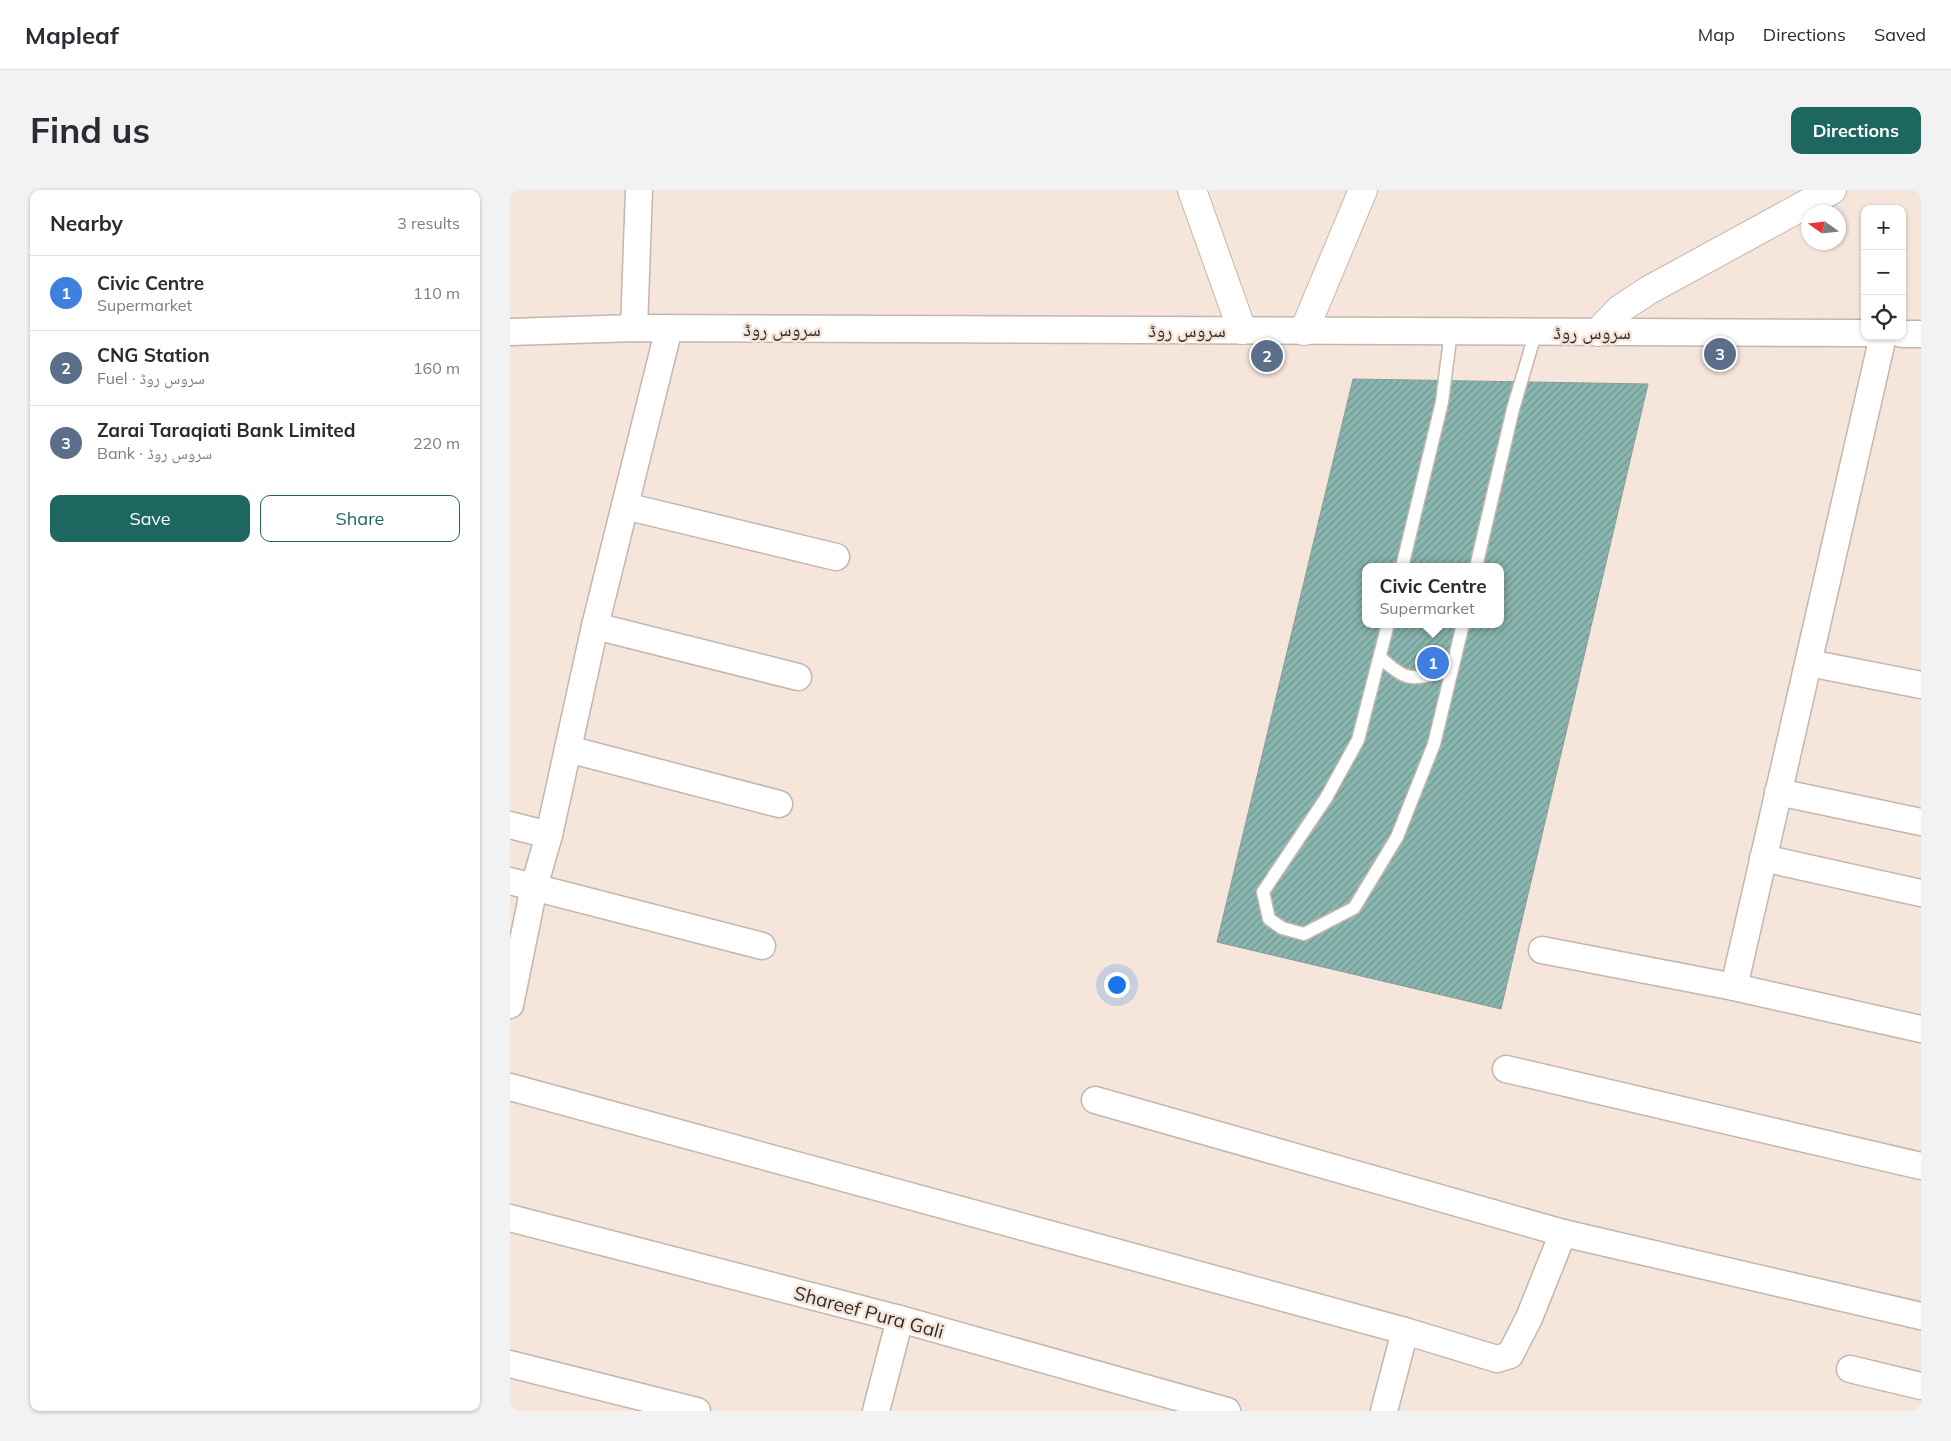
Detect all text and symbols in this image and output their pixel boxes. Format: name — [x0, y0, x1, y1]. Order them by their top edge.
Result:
text: Mapleaf — [25, 20, 119, 50]
text: Map — [1698, 23, 1735, 46]
text: Directions — [1763, 23, 1846, 46]
text: Saved — [1874, 23, 1926, 46]
button: Directions — [1791, 107, 1921, 154]
text: Find us — [30, 108, 150, 152]
north arrow — [1801, 205, 1846, 250]
map controls — [1861, 205, 1906, 340]
button: + — [1861, 205, 1906, 250]
text: Nearby — [50, 210, 123, 236]
text: 3 results — [397, 213, 460, 233]
button: − — [1861, 250, 1906, 295]
text: Civic Centre — [97, 271, 204, 295]
text: 1 — [61, 283, 71, 303]
text: 110 m — [413, 283, 460, 303]
text: Supermarket — [97, 295, 192, 315]
button: locate — [1861, 295, 1906, 340]
street label: سروس روڈ — [743, 317, 821, 341]
street label: سروس روڈ — [1148, 318, 1226, 342]
street label: سروس روڈ — [1553, 320, 1631, 344]
pin: 3 — [1704, 335, 1736, 373]
pin: 2 — [1251, 337, 1283, 375]
text: CNG Station — [97, 343, 210, 367]
text: 2 — [61, 358, 71, 378]
text: 160 m — [413, 358, 460, 378]
text: Fuel · سروس روڈ — [97, 368, 205, 388]
text: Zarai Taraqiati Bank Limited — [97, 418, 356, 442]
text: 3 — [61, 433, 71, 453]
text: 220 m — [413, 433, 460, 453]
text: Bank · سروس روڈ — [97, 443, 212, 463]
button: Save — [50, 495, 250, 542]
button: Share — [260, 495, 460, 542]
popup — [1362, 563, 1504, 628]
text: Civic Centre — [1379, 574, 1487, 598]
text: Supermarket — [1379, 598, 1475, 618]
pin: 1 — [1417, 644, 1449, 682]
your location — [1104, 972, 1130, 998]
street label: Shareef Pura Gali — [792, 1280, 946, 1344]

